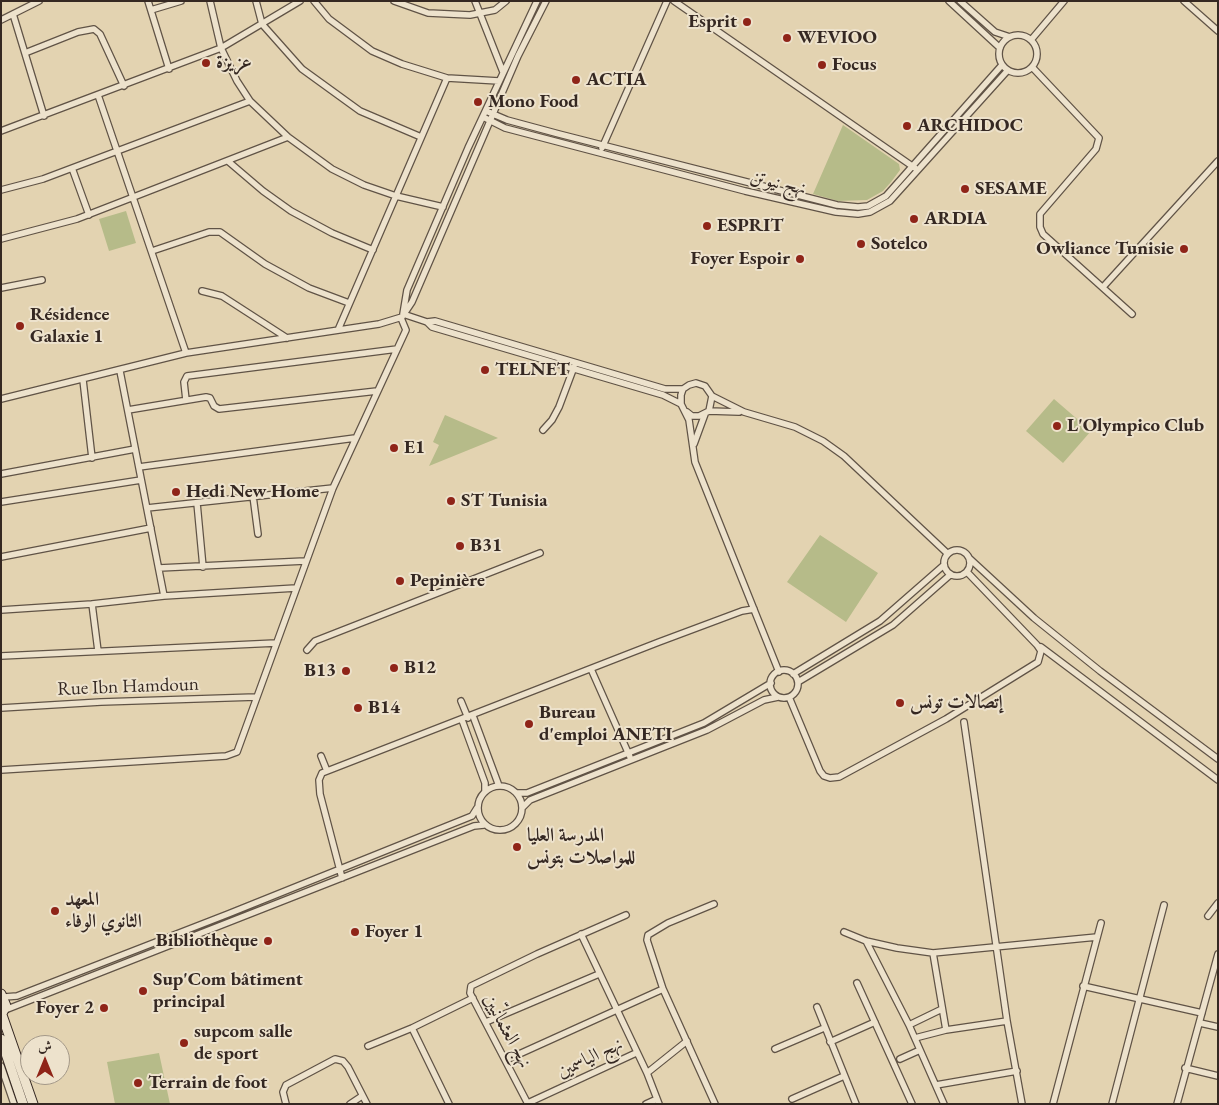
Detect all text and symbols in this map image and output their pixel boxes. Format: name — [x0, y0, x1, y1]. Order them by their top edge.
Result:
place label: Esprit — [688, 11, 737, 33]
marker: Esprit — [741, 16, 753, 28]
place label: WEVIOO — [797, 27, 877, 49]
marker: WEVIOO — [781, 32, 793, 44]
place label: عزيزة — [216, 52, 252, 74]
place label: Focus — [832, 54, 876, 76]
marker: عزيزة — [200, 57, 212, 69]
marker: Focus — [816, 59, 828, 71]
place label: ACTIA — [586, 69, 647, 91]
marker: ACTIA — [570, 74, 582, 86]
place label: Mono Food — [488, 91, 579, 113]
marker: Mono Food — [472, 96, 484, 108]
place label: ARCHIDOC — [917, 115, 1023, 137]
marker: ARCHIDOC — [901, 120, 913, 132]
street label: نهج نيوتن — [748, 165, 808, 201]
place label: SESAME — [975, 178, 1047, 200]
marker: SESAME — [959, 183, 971, 195]
place label: ARDIA — [924, 208, 987, 230]
marker: ARDIA — [908, 213, 920, 225]
place label: ESPRIT — [717, 215, 783, 237]
marker: ESPRIT — [701, 220, 713, 232]
place label: Sotelco — [871, 233, 927, 255]
marker: Sotelco — [855, 238, 867, 250]
place label: Owliance Tunisie — [1036, 238, 1174, 260]
marker: Owliance Tunisie — [1178, 243, 1190, 255]
place label: Foyer Espoir — [691, 248, 790, 270]
marker: Foyer Espoir — [794, 253, 806, 265]
place label: Résidence Galaxie 1 — [30, 304, 109, 348]
marker: Résidence Galaxie 1 — [14, 320, 26, 332]
place label: TELNET — [495, 359, 570, 381]
marker: TELNET — [479, 364, 491, 376]
place label: L'Olympico Club — [1067, 415, 1204, 437]
marker: L'Olympico Club — [1051, 420, 1063, 432]
place label: E1 — [404, 437, 425, 459]
marker: E1 — [388, 442, 400, 454]
place label: Hedi New Home — [186, 481, 319, 503]
marker: Hedi New Home — [170, 486, 182, 498]
place label: ST Tunisia — [461, 490, 548, 512]
marker: ST Tunisia — [445, 495, 457, 507]
place label: B31 — [470, 535, 502, 557]
marker: B31 — [454, 540, 466, 552]
place label: Pepinière — [410, 570, 485, 592]
marker: Pepinière — [394, 575, 406, 587]
place label: B12 — [404, 657, 436, 679]
place label: B13 — [304, 660, 336, 682]
marker: B12 — [388, 662, 400, 674]
marker: B13 — [340, 665, 352, 677]
street label: Rue Ibn Hamdoun — [57, 673, 199, 701]
place label: إتصالات تونس — [910, 692, 1003, 714]
place label: B14 — [368, 697, 400, 719]
marker: إتصالات تونس — [894, 697, 906, 709]
marker: B14 — [352, 702, 364, 714]
place label: Bureau d'emploi ANETI — [539, 702, 672, 746]
marker: Bureau d'emploi ANETI — [523, 718, 535, 730]
place label: المدرسة العليا للمواصلات بتونس — [527, 825, 635, 869]
marker: المدرسة العليا للمواصلات بتونس — [511, 841, 523, 853]
place label: المعهد الثانوي الوفاء — [65, 889, 142, 933]
marker: المعهد الثانوي الوفاء — [49, 905, 61, 917]
place label: Foyer 1 — [365, 921, 423, 943]
marker: Foyer 1 — [349, 926, 361, 938]
place label: Bibliothèque — [156, 930, 258, 952]
marker: Bibliothèque — [262, 935, 274, 947]
place label: Sup'Com bâtiment principal — [153, 969, 303, 1013]
marker: Sup'Com bâtiment principal — [137, 985, 149, 997]
street label: نهج العثمانيّين — [478, 990, 536, 1072]
place label: Foyer 2 — [36, 997, 94, 1019]
marker: Foyer 2 — [98, 1002, 110, 1014]
place label: supcom salle de sport — [194, 1021, 293, 1065]
street label: نهج الياسمين — [553, 1033, 627, 1083]
north arrow — [20, 1035, 70, 1085]
text: ش — [38, 1037, 52, 1055]
marker: supcom salle de sport — [178, 1037, 190, 1049]
place label: Terrain de foot — [148, 1072, 267, 1094]
marker: Terrain de foot — [132, 1077, 144, 1089]

